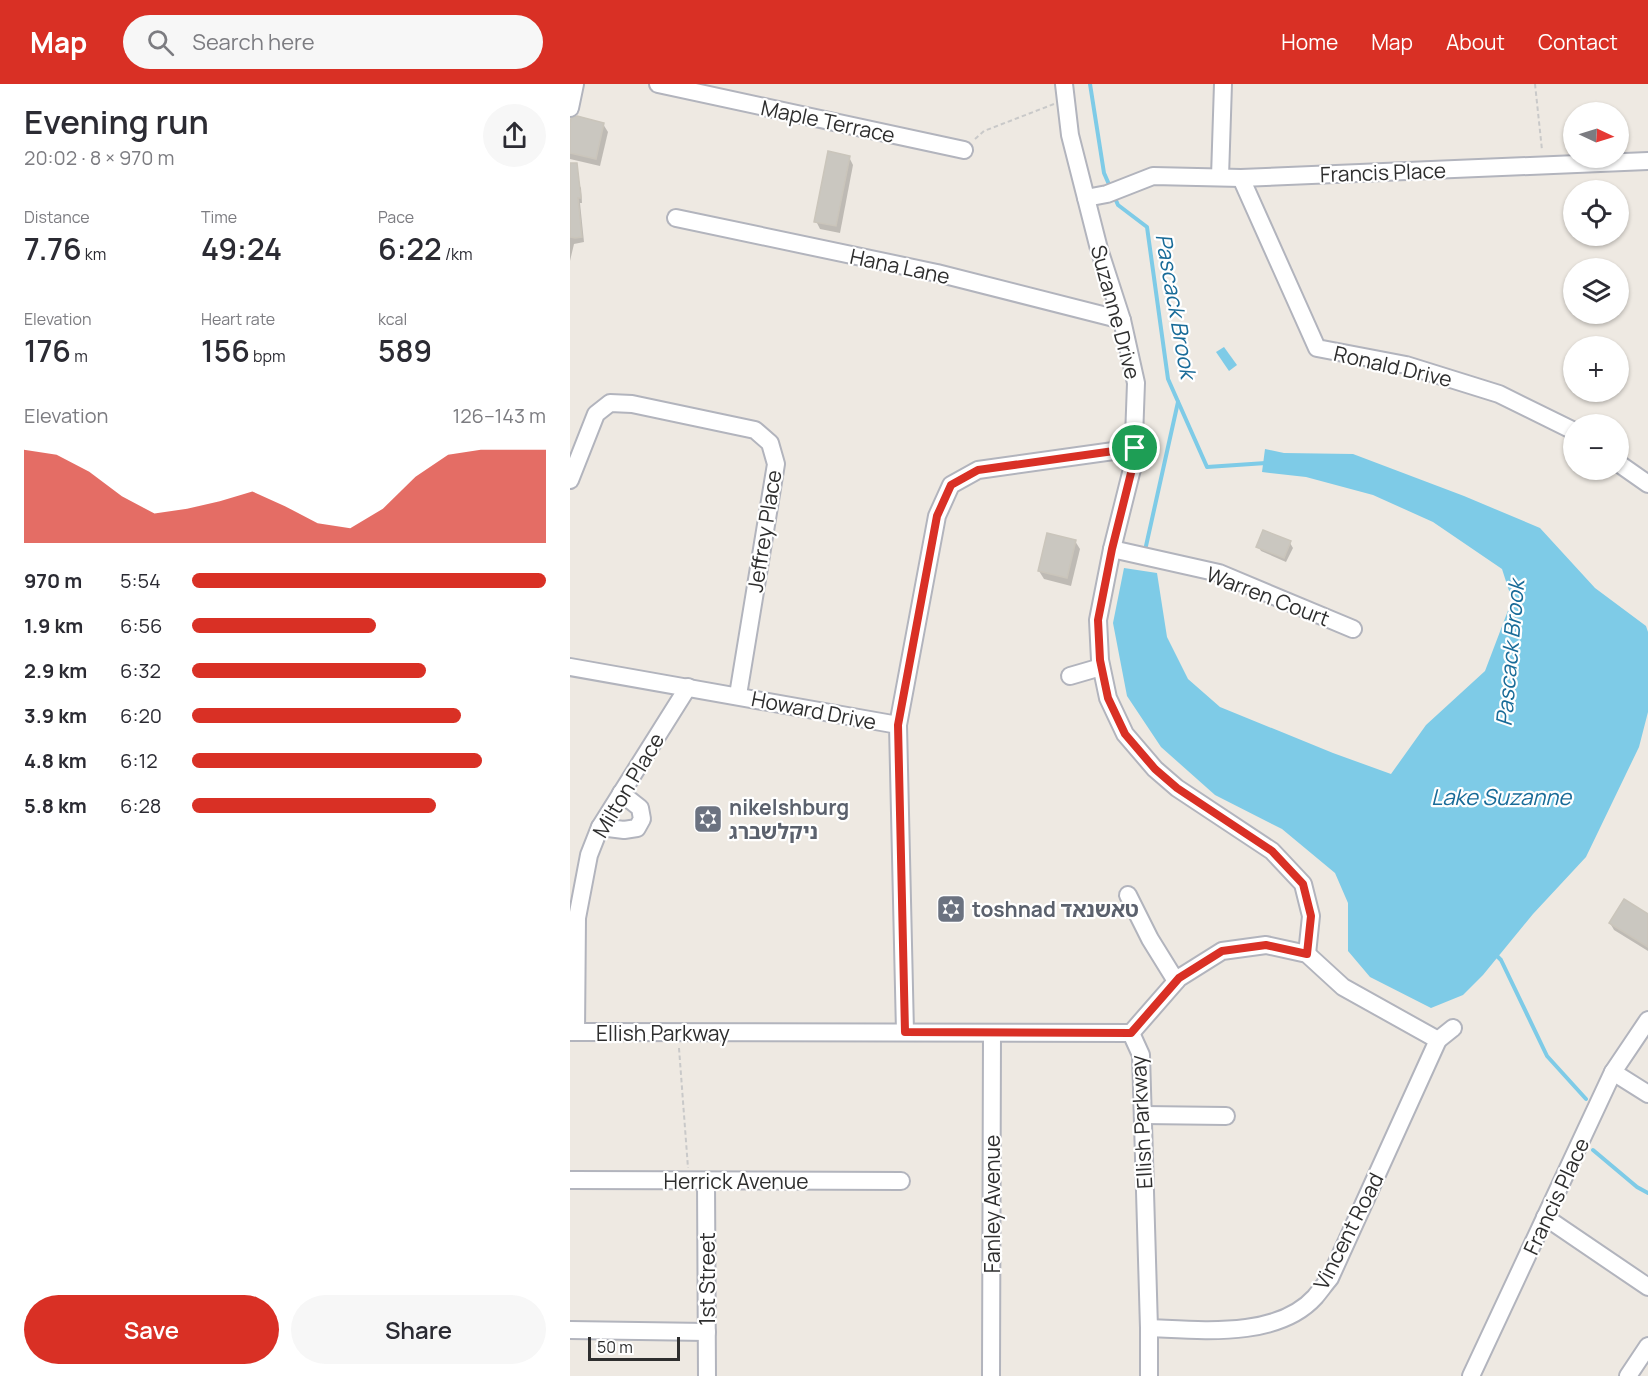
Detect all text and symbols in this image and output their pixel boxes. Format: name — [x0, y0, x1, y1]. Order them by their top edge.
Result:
search box — [123, 15, 543, 69]
text: Map — [30, 23, 87, 61]
icon: search — [144, 26, 177, 59]
text: Search here — [192, 27, 315, 57]
text: Home — [1281, 28, 1338, 56]
text: Map — [1371, 28, 1413, 56]
text: About — [1446, 28, 1505, 56]
text: Contact — [1538, 28, 1618, 56]
street label: Maple Terrace — [758, 93, 898, 149]
text: Evening run — [24, 99, 209, 144]
north arrow — [1563, 102, 1629, 168]
map controls — [1563, 102, 1629, 480]
button: share — [483, 104, 546, 167]
text: 20:02 · 8 × 970 m — [24, 144, 174, 171]
street label: Francis Place — [1320, 156, 1446, 188]
button: locate — [1563, 180, 1629, 246]
text: Distance — [24, 206, 90, 228]
text: Time — [201, 206, 237, 228]
text: Pace — [378, 206, 414, 228]
text: 7.76 — [24, 228, 82, 269]
text: 49:24 — [201, 228, 282, 269]
text: 6:22 — [378, 228, 442, 269]
water label: Pascack Brook — [1149, 231, 1204, 384]
street label: Hana Lane — [847, 242, 953, 290]
street label: Suzanne Drive — [1085, 242, 1147, 382]
text: km — [82, 243, 106, 265]
text: /km — [442, 243, 473, 265]
button: layers — [1563, 258, 1629, 324]
text: Elevation — [24, 308, 92, 330]
text: Heart rate — [201, 308, 275, 330]
text: kcal — [378, 308, 407, 330]
text: 176 — [24, 330, 71, 371]
text: 156 — [201, 330, 250, 371]
text: 589 — [378, 330, 432, 371]
button: + — [1563, 336, 1629, 402]
street label: Ronald Drive — [1331, 339, 1455, 393]
text: m — [71, 345, 88, 367]
text: bpm — [250, 345, 286, 367]
text: Elevation — [24, 402, 108, 429]
text: 126–143 m — [452, 402, 546, 429]
button: − — [1563, 414, 1629, 480]
pin — [1109, 422, 1160, 473]
icon: arrive — [1118, 431, 1151, 464]
street label: Jeffrey Place — [741, 468, 787, 594]
street label: Warren Court — [1202, 560, 1334, 632]
text: 970 m — [24, 567, 82, 594]
text: 5:54 — [120, 567, 161, 594]
water label: Pascack Brook — [1489, 576, 1532, 727]
text: 1.9 km — [24, 612, 83, 639]
text: 6:56 — [120, 612, 162, 639]
text: 2.9 km — [24, 657, 87, 684]
text: 6:32 — [120, 657, 161, 684]
street label: Howard Drive — [749, 684, 879, 736]
text: 3.9 km — [24, 702, 87, 729]
text: 6:20 — [120, 702, 162, 729]
street label: Milton Place — [586, 727, 670, 843]
text: 4.8 km — [24, 747, 87, 774]
text: 6:12 — [120, 747, 158, 774]
water label: Lake Suzanne — [1431, 782, 1572, 812]
text: 5.8 km — [24, 792, 87, 819]
text: 6:28 — [120, 792, 161, 819]
place label: nikelshburg ניקלשברג — [729, 793, 849, 845]
synagogue icon: nikelshburg ניקלשברג — [692, 803, 724, 835]
synagogue icon: toshnad טאשנאד — [935, 893, 967, 925]
place label: toshnad טאשנאד — [972, 895, 1139, 923]
street label: Ellish Parkway — [596, 1019, 730, 1047]
street label: Ellish Parkway — [1124, 1054, 1158, 1190]
street label: Francis Place — [1517, 1133, 1595, 1259]
street label: Fanley Avenue — [978, 1135, 1006, 1273]
street label: Herrick Avenue — [664, 1167, 808, 1195]
street label: Vincent Road — [1307, 1168, 1389, 1294]
street label: 1st Street — [693, 1232, 721, 1326]
button: Save — [24, 1295, 279, 1364]
button: Share — [291, 1295, 546, 1364]
scale bar — [588, 1334, 680, 1362]
text: 50 m — [597, 1336, 633, 1358]

